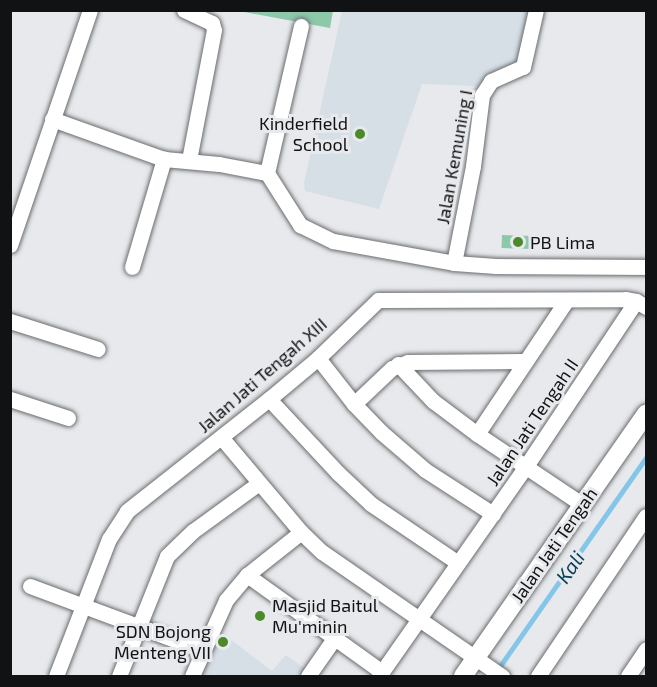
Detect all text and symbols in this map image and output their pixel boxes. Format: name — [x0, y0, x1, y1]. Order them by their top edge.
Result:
street label: Jalan Kemuning I — [432, 88, 476, 226]
place label: Kinderfield School — [259, 113, 348, 156]
marker: Kinderfield School — [353, 127, 367, 141]
place label: PB Lima — [530, 231, 595, 253]
marker: PB Lima — [511, 235, 525, 249]
street label: Jalan Jati Tengah XIII — [193, 313, 331, 437]
street label: Jalan Jati Tengah II — [481, 354, 583, 490]
street label: Jalan Jati Tengah — [506, 483, 602, 607]
water label: Kali — [550, 546, 590, 588]
place label: Masjid Baitul Mu'minin — [272, 595, 378, 638]
marker: Masjid Baitul Mu'minin — [253, 609, 267, 623]
place label: SDN Bojong Menteng VII — [114, 621, 211, 664]
marker: SDN Bojong Menteng VII — [216, 635, 230, 649]

